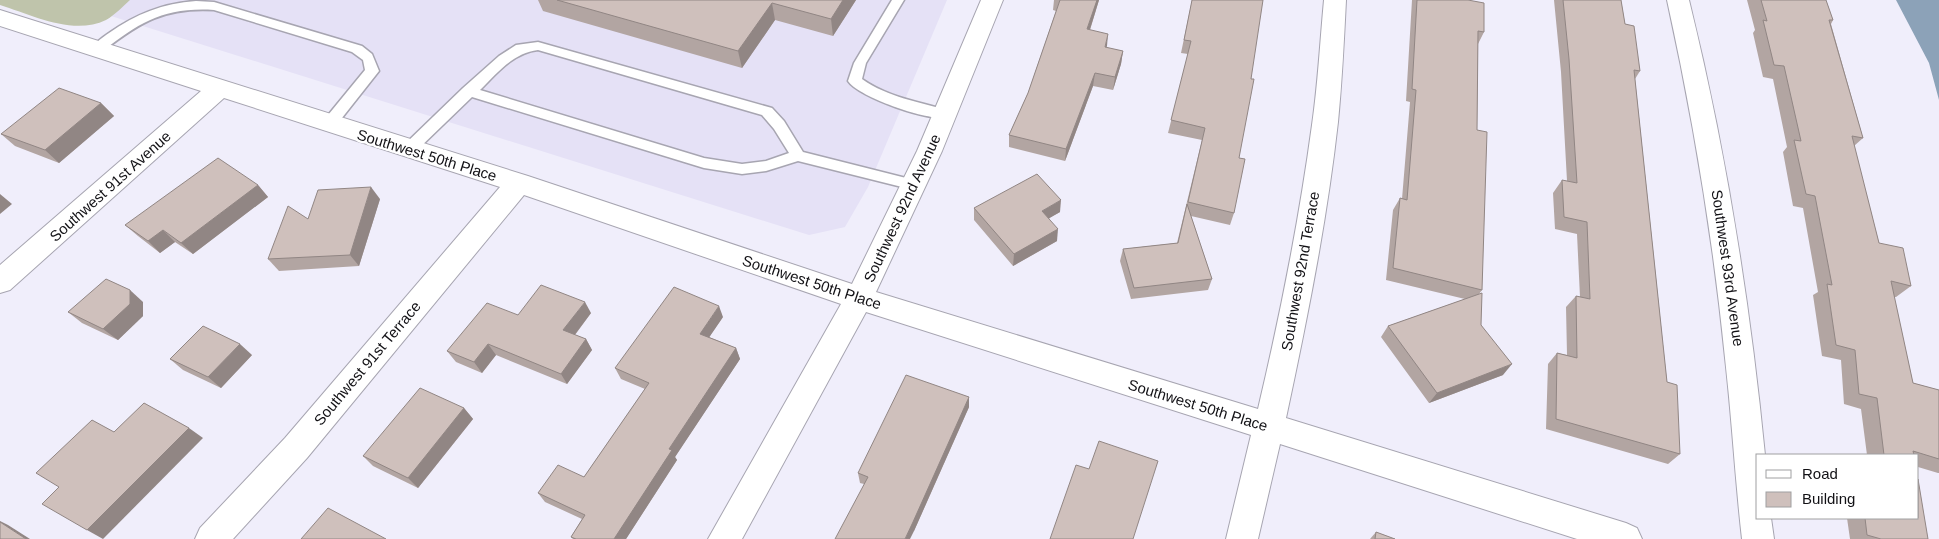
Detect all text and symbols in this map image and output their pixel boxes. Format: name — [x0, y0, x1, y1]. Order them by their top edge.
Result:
street label: Southwest 50th Place — [355, 126, 499, 184]
street label: Southwest 91st Avenue — [46, 127, 174, 245]
street label: Southwest 92nd Avenue — [860, 131, 944, 285]
street label: Southwest 93rd Avenue — [1709, 188, 1747, 348]
street label: Southwest 92nd Terrace — [1278, 190, 1322, 352]
street label: Southwest 50th Place — [740, 251, 884, 313]
street label: Southwest 91st Terrace — [310, 298, 424, 428]
street label: Southwest 50th Place — [1126, 376, 1270, 434]
legend — [1756, 454, 1919, 519]
text: Road — [1802, 465, 1838, 482]
text: Building — [1802, 490, 1855, 507]

